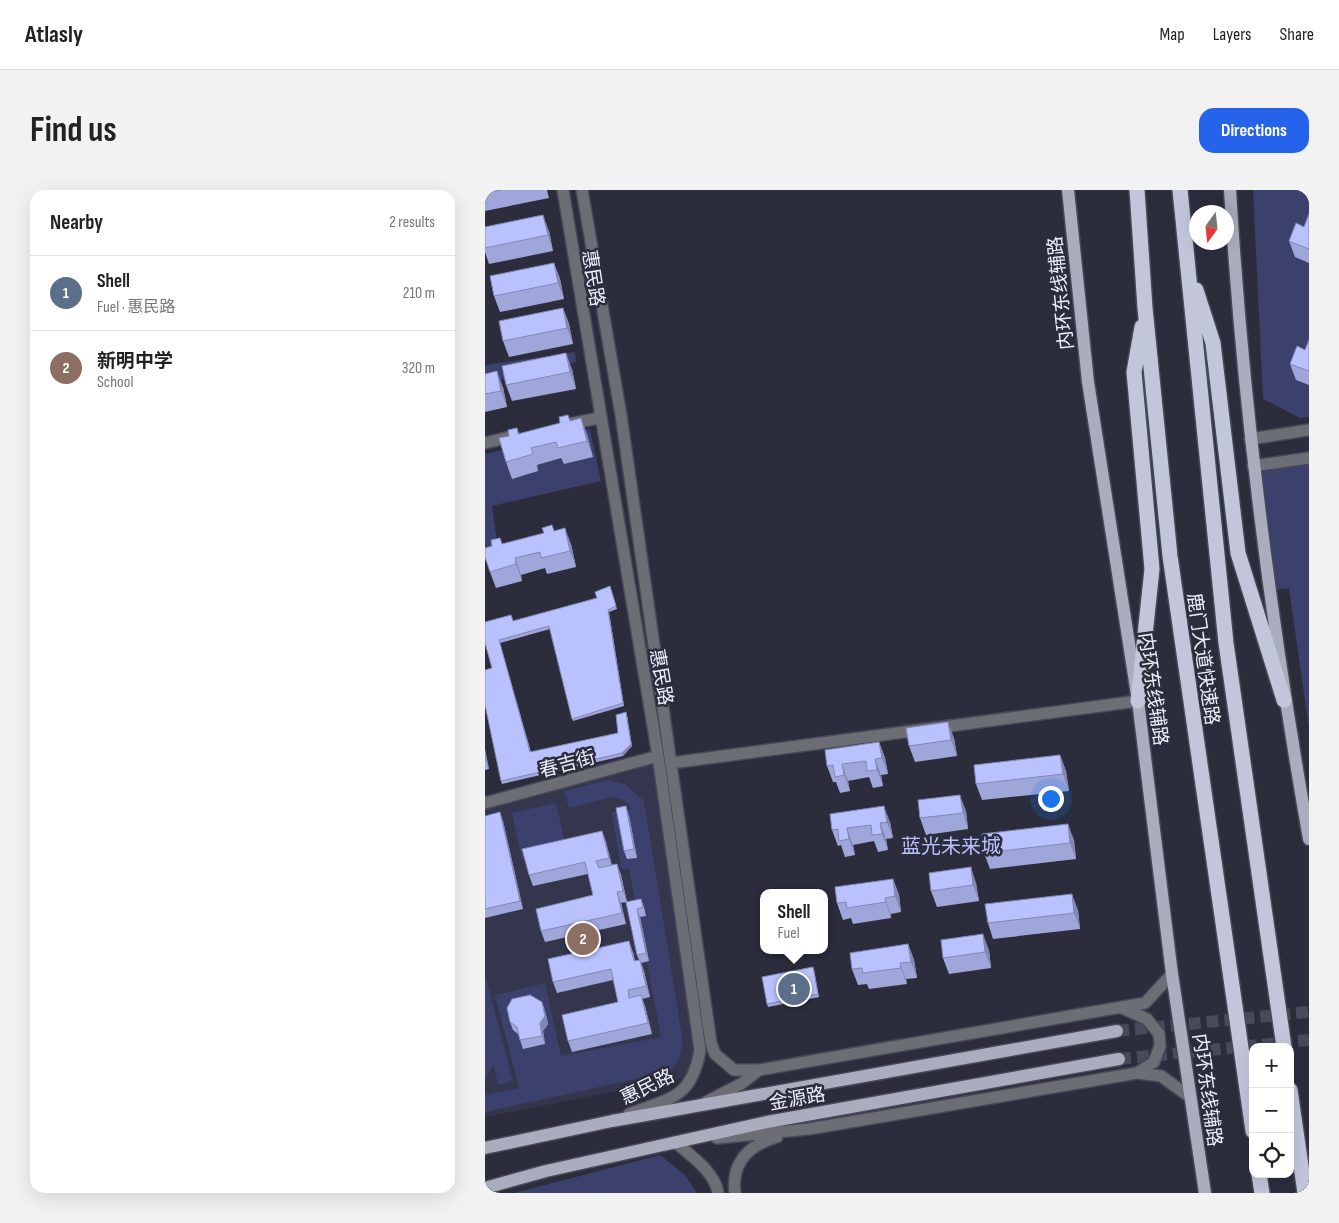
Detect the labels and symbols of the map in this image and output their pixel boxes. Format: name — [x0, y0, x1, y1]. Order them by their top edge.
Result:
north arrow — [1189, 205, 1234, 250]
street label: 内环东线辅路 — [1044, 235, 1079, 351]
street label: 惠民路 — [577, 248, 608, 308]
street label: 鹿门大道快速路 — [1182, 592, 1223, 727]
street label: 内环东线辅路 — [1133, 631, 1172, 747]
street label: 惠民路 — [644, 647, 677, 707]
street label: 春吉街 — [537, 746, 598, 783]
your location — [1038, 786, 1064, 812]
district label: 蓝光未来城 — [901, 835, 1001, 859]
pin: 2 — [567, 920, 599, 958]
pin: 1 — [778, 970, 810, 1008]
street label: 内环东线辅路 — [1187, 1032, 1226, 1148]
street label: 惠民路 — [617, 1065, 678, 1110]
street label: 金源路 — [767, 1083, 827, 1116]

